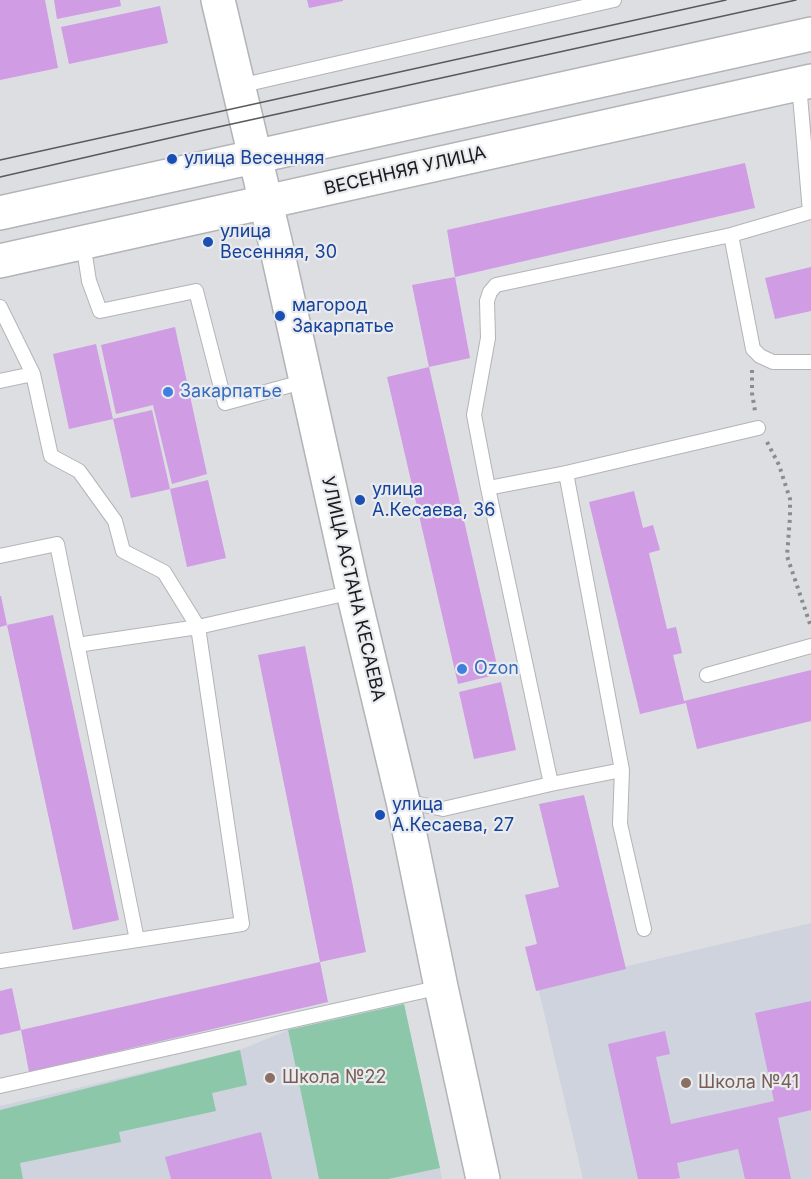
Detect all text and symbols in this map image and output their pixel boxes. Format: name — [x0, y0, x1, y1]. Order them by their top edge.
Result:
street label: ВЕСЕННЯЯ УЛИЦА — [322, 142, 488, 200]
place label: улица Весенняя — [184, 148, 325, 170]
marker: улица Весенняя — [165, 152, 179, 166]
place label: улица Весенняя, 30 — [220, 221, 337, 264]
marker: улица Весенняя, 30 — [201, 235, 215, 249]
place label: магород Закарпатье — [292, 295, 394, 338]
marker: магород Закарпатье — [273, 309, 287, 323]
place label: Закарпатье — [180, 381, 282, 403]
marker: Закарпатье — [161, 385, 175, 399]
street label: УЛИЦА АСТАНА КЕСАЕВА — [317, 474, 389, 704]
place label: улица А.Кесаева, 36 — [372, 479, 495, 522]
marker: улица А.Кесаева, 36 — [353, 493, 367, 507]
place label: Ozon — [474, 658, 519, 680]
marker: Ozon — [455, 662, 469, 676]
place label: улица А.Кесаева, 27 — [392, 794, 514, 836]
marker: улица А.Кесаева, 27 — [373, 808, 387, 822]
place label: Школа №22 — [282, 1067, 387, 1089]
marker: Школа №22 — [263, 1071, 277, 1085]
place label: Школа №41 — [698, 1072, 799, 1094]
marker: Школа №41 — [679, 1076, 693, 1090]

